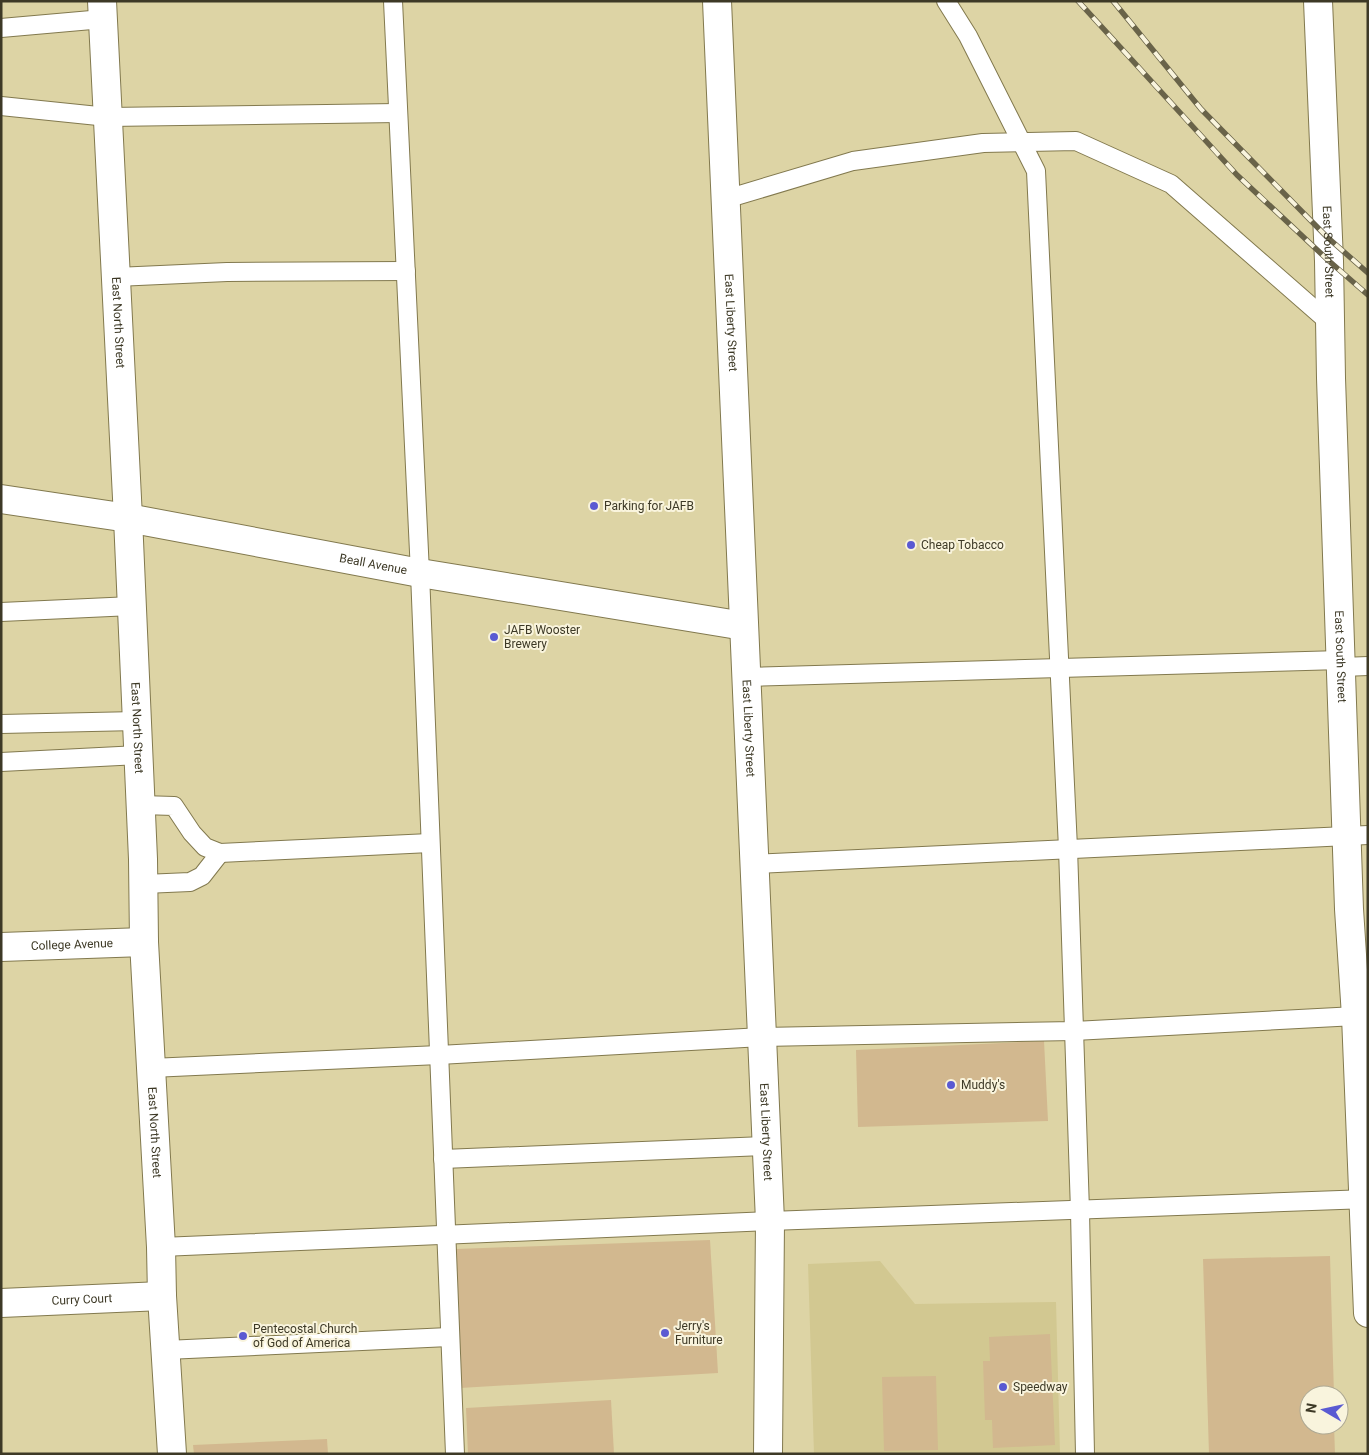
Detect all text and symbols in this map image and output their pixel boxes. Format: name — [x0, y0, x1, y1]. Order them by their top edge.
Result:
street label: East South Street — [1320, 205, 1337, 298]
street label: East Liberty Street — [722, 274, 740, 372]
street label: East North Street — [109, 277, 127, 369]
place label: Parking for JAFB — [604, 499, 694, 513]
marker: Parking for JAFB — [588, 500, 600, 512]
place label: Cheap Tobacco — [921, 538, 1004, 552]
marker: Cheap Tobacco — [905, 539, 917, 551]
street label: Beall Avenue — [338, 551, 408, 577]
street label: East South Street — [1332, 610, 1349, 703]
place label: JAFB Wooster Brewery — [504, 623, 580, 651]
marker: JAFB Wooster Brewery — [488, 631, 500, 643]
street label: East Liberty Street — [739, 679, 758, 777]
street label: East North Street — [128, 682, 146, 774]
street label: College Avenue — [31, 936, 113, 953]
place label: Muddy's — [961, 1078, 1005, 1092]
marker: Muddy's — [945, 1079, 957, 1091]
street label: East Liberty Street — [757, 1083, 775, 1181]
street label: East North Street — [145, 1086, 164, 1178]
street label: Curry Court — [51, 1291, 113, 1308]
place label: Jerry's Furniture — [675, 1319, 723, 1347]
place label: Pentecostal Church of God of America — [253, 1322, 357, 1350]
marker: Jerry's Furniture — [659, 1327, 671, 1339]
marker: Pentecostal Church of God of America — [237, 1330, 249, 1342]
place label: Speedway — [1013, 1380, 1068, 1394]
marker: Speedway — [997, 1381, 1009, 1393]
north arrow — [1299, 1385, 1349, 1435]
text: N — [1302, 1402, 1320, 1414]

